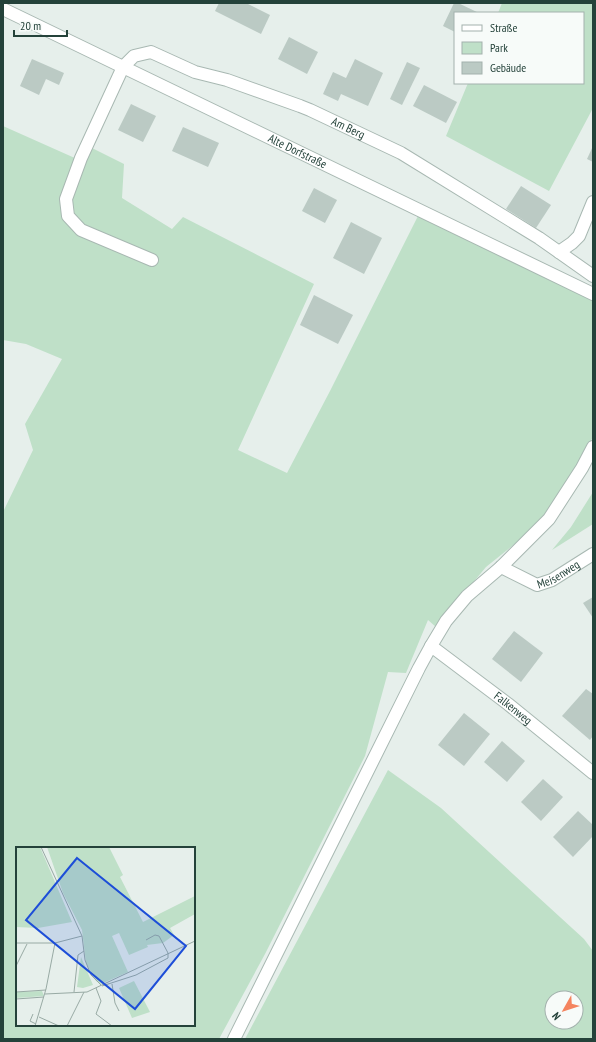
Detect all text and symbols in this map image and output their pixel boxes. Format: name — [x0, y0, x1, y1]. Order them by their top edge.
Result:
scale bar — [14, 12, 67, 38]
legend — [454, 12, 584, 84]
text: 20 m — [20, 18, 41, 33]
text: Straße — [490, 20, 517, 35]
text: Park — [490, 40, 508, 55]
text: Gebäude — [490, 60, 526, 75]
street label: Am Berg — [329, 113, 367, 142]
street label: Alte Dorfstraße — [266, 130, 330, 171]
street label: Meisenweg — [535, 557, 582, 591]
street label: Falkenweg — [491, 688, 535, 728]
inset map — [16, 847, 195, 1026]
north arrow — [544, 990, 584, 1030]
text: N — [549, 1010, 564, 1023]

